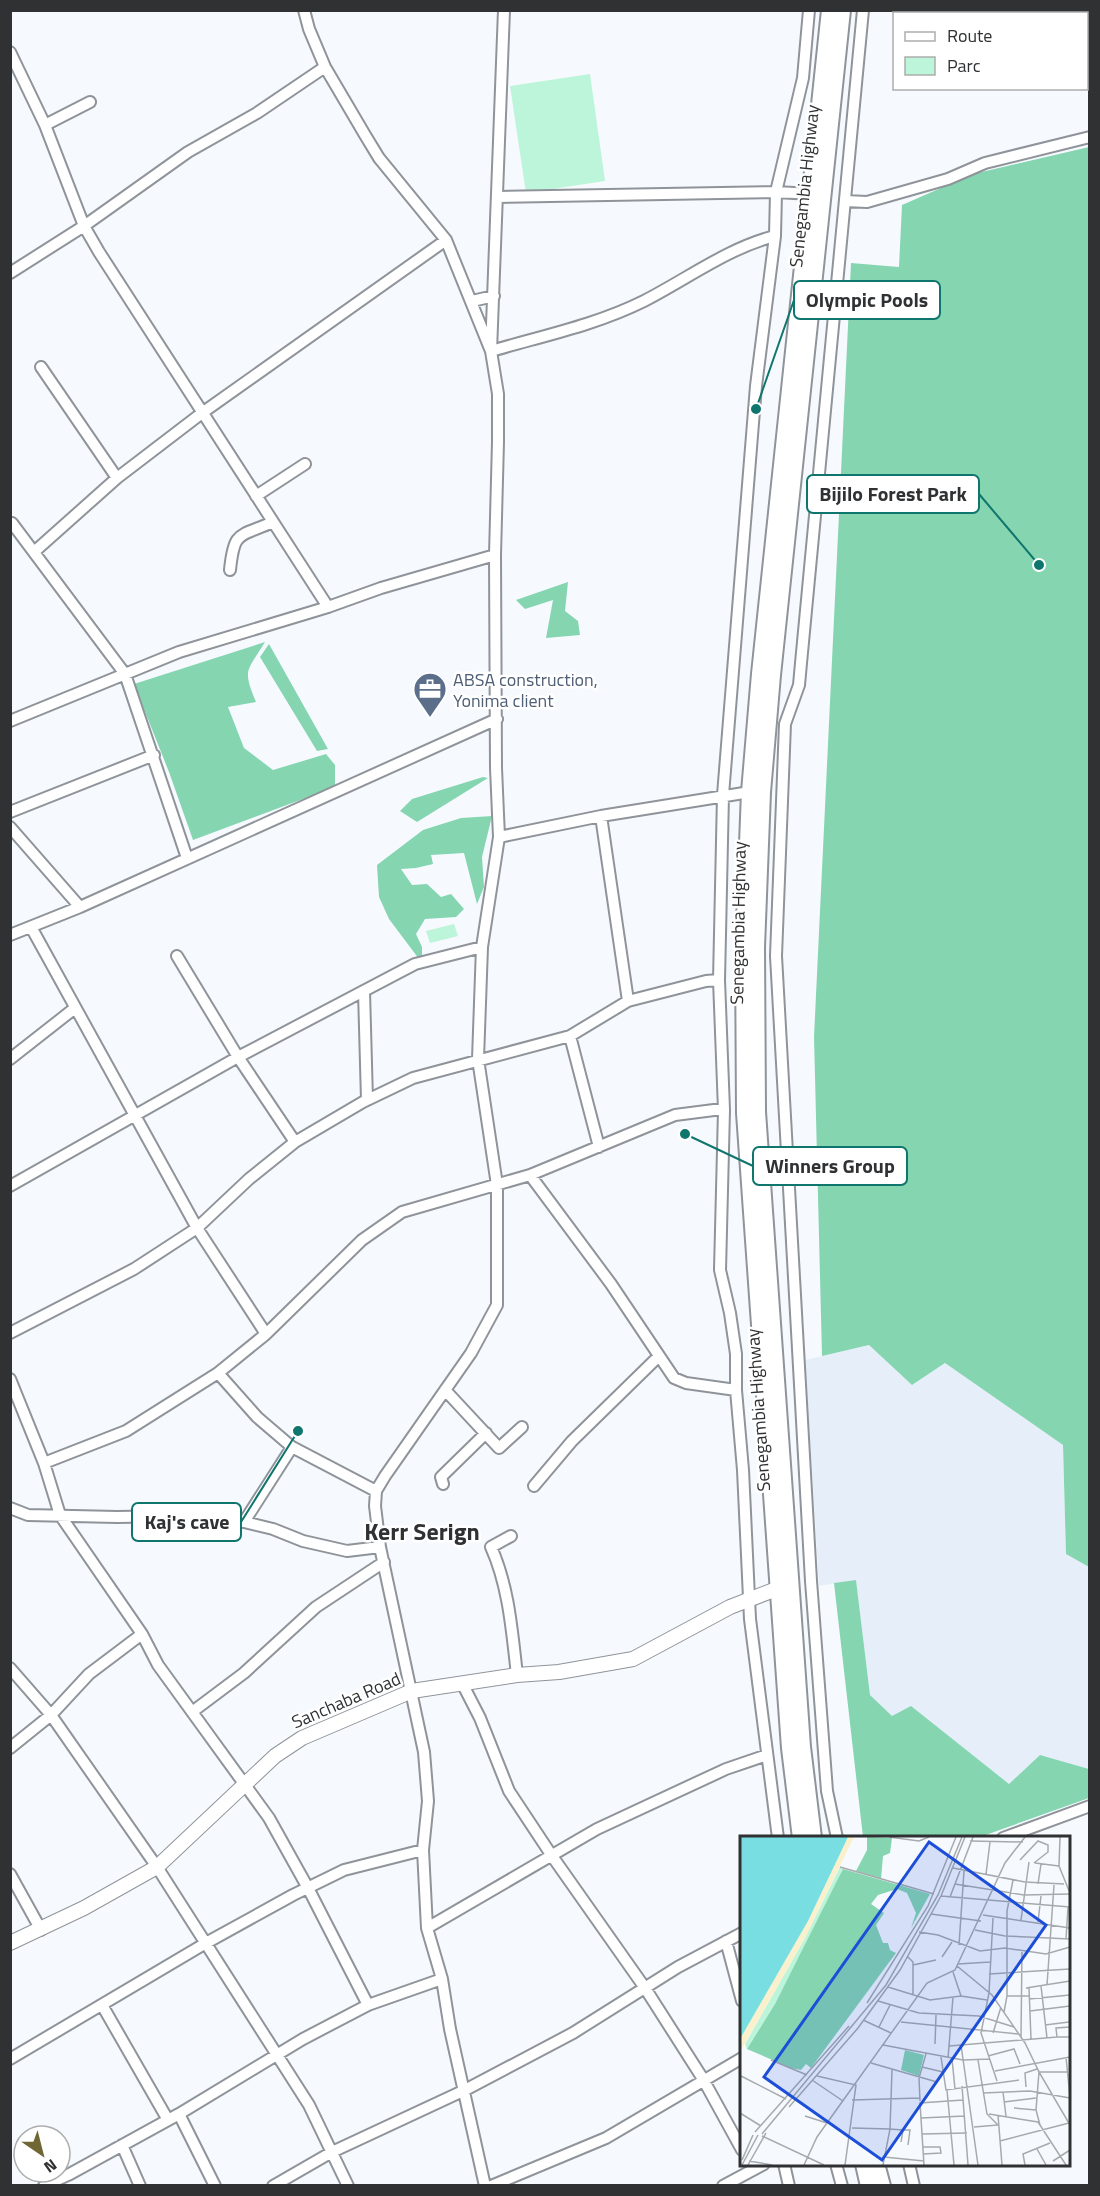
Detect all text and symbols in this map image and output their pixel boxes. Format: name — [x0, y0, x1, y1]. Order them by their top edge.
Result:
legend — [893, 12, 1088, 90]
text: Route — [947, 22, 992, 49]
text: Parc — [947, 52, 981, 79]
street label: Senegambia Highway — [782, 103, 826, 269]
callout: Olympic Pools — [794, 281, 940, 319]
text: Olympic Pools — [806, 284, 928, 315]
callout: Bijilo Forest Park — [807, 475, 979, 513]
text: Bijilo Forest Park — [819, 478, 967, 509]
place label: ABSA construction, Yonima client — [453, 666, 598, 714]
office icon: ABSA construction, Yonima client — [412, 671, 448, 718]
street label: Senegambia Highway — [723, 841, 753, 1005]
callout: Winners Group — [753, 1147, 907, 1185]
text: Winners Group — [765, 1150, 895, 1181]
street label: Senegambia Highway — [739, 1327, 777, 1492]
callout: Kaj's cave — [132, 1503, 241, 1541]
text: Kaj's cave — [145, 1506, 229, 1537]
district label: Kerr Serign — [364, 1513, 480, 1549]
street label: Sanchaba Road — [287, 1665, 405, 1735]
inset map — [740, 1836, 1070, 2166]
north arrow — [12, 2124, 72, 2184]
text: N — [39, 2153, 62, 2179]

